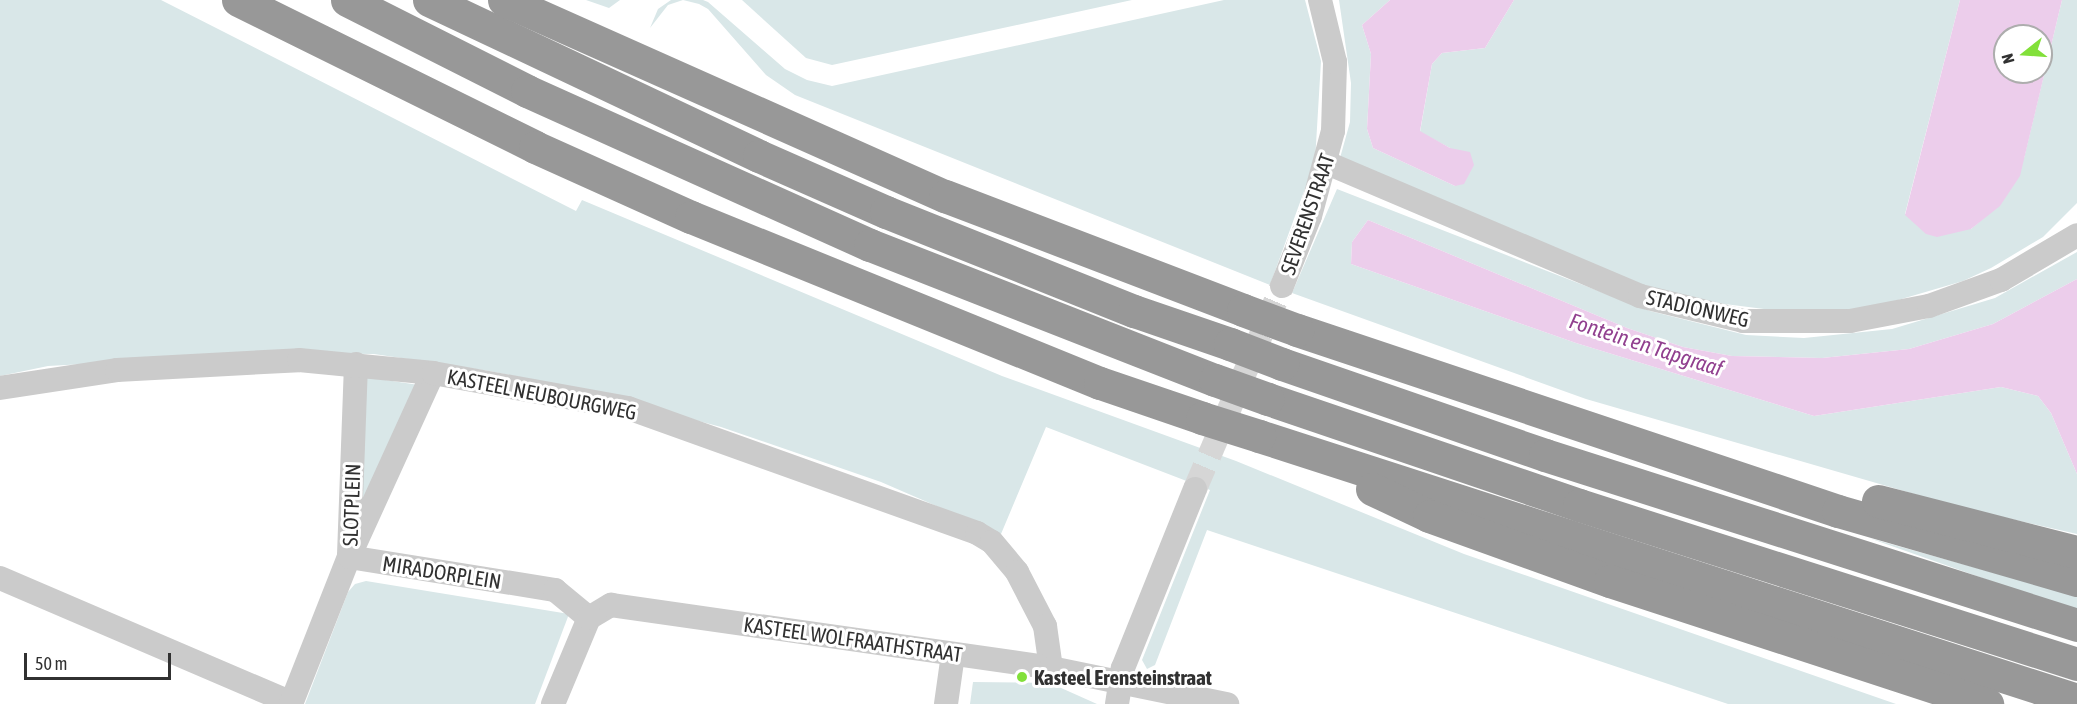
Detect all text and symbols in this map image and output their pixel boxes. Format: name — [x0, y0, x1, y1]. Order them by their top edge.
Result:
north arrow — [1993, 24, 2053, 84]
text: N — [1998, 52, 2018, 66]
street label: SEVERENSTRAAT — [1275, 150, 1339, 278]
street label: STADIONWEG — [1644, 284, 1752, 332]
water label: Fontein en Tapgraaf — [1566, 308, 1726, 382]
street label: KASTEEL NEUBOURGWEG — [445, 363, 639, 425]
street label: SLOTPLEIN — [337, 463, 365, 547]
street label: MIRADORPLEIN — [381, 550, 503, 594]
street label: KASTEEL WOLFRAATHSTRAAT — [742, 611, 964, 667]
scale bar — [27, 641, 174, 679]
text: 50 m — [35, 653, 67, 674]
place label: Kasteel Erensteinstraat — [1034, 664, 1212, 690]
marker: Kasteel Erensteinstraat — [1015, 670, 1029, 684]

